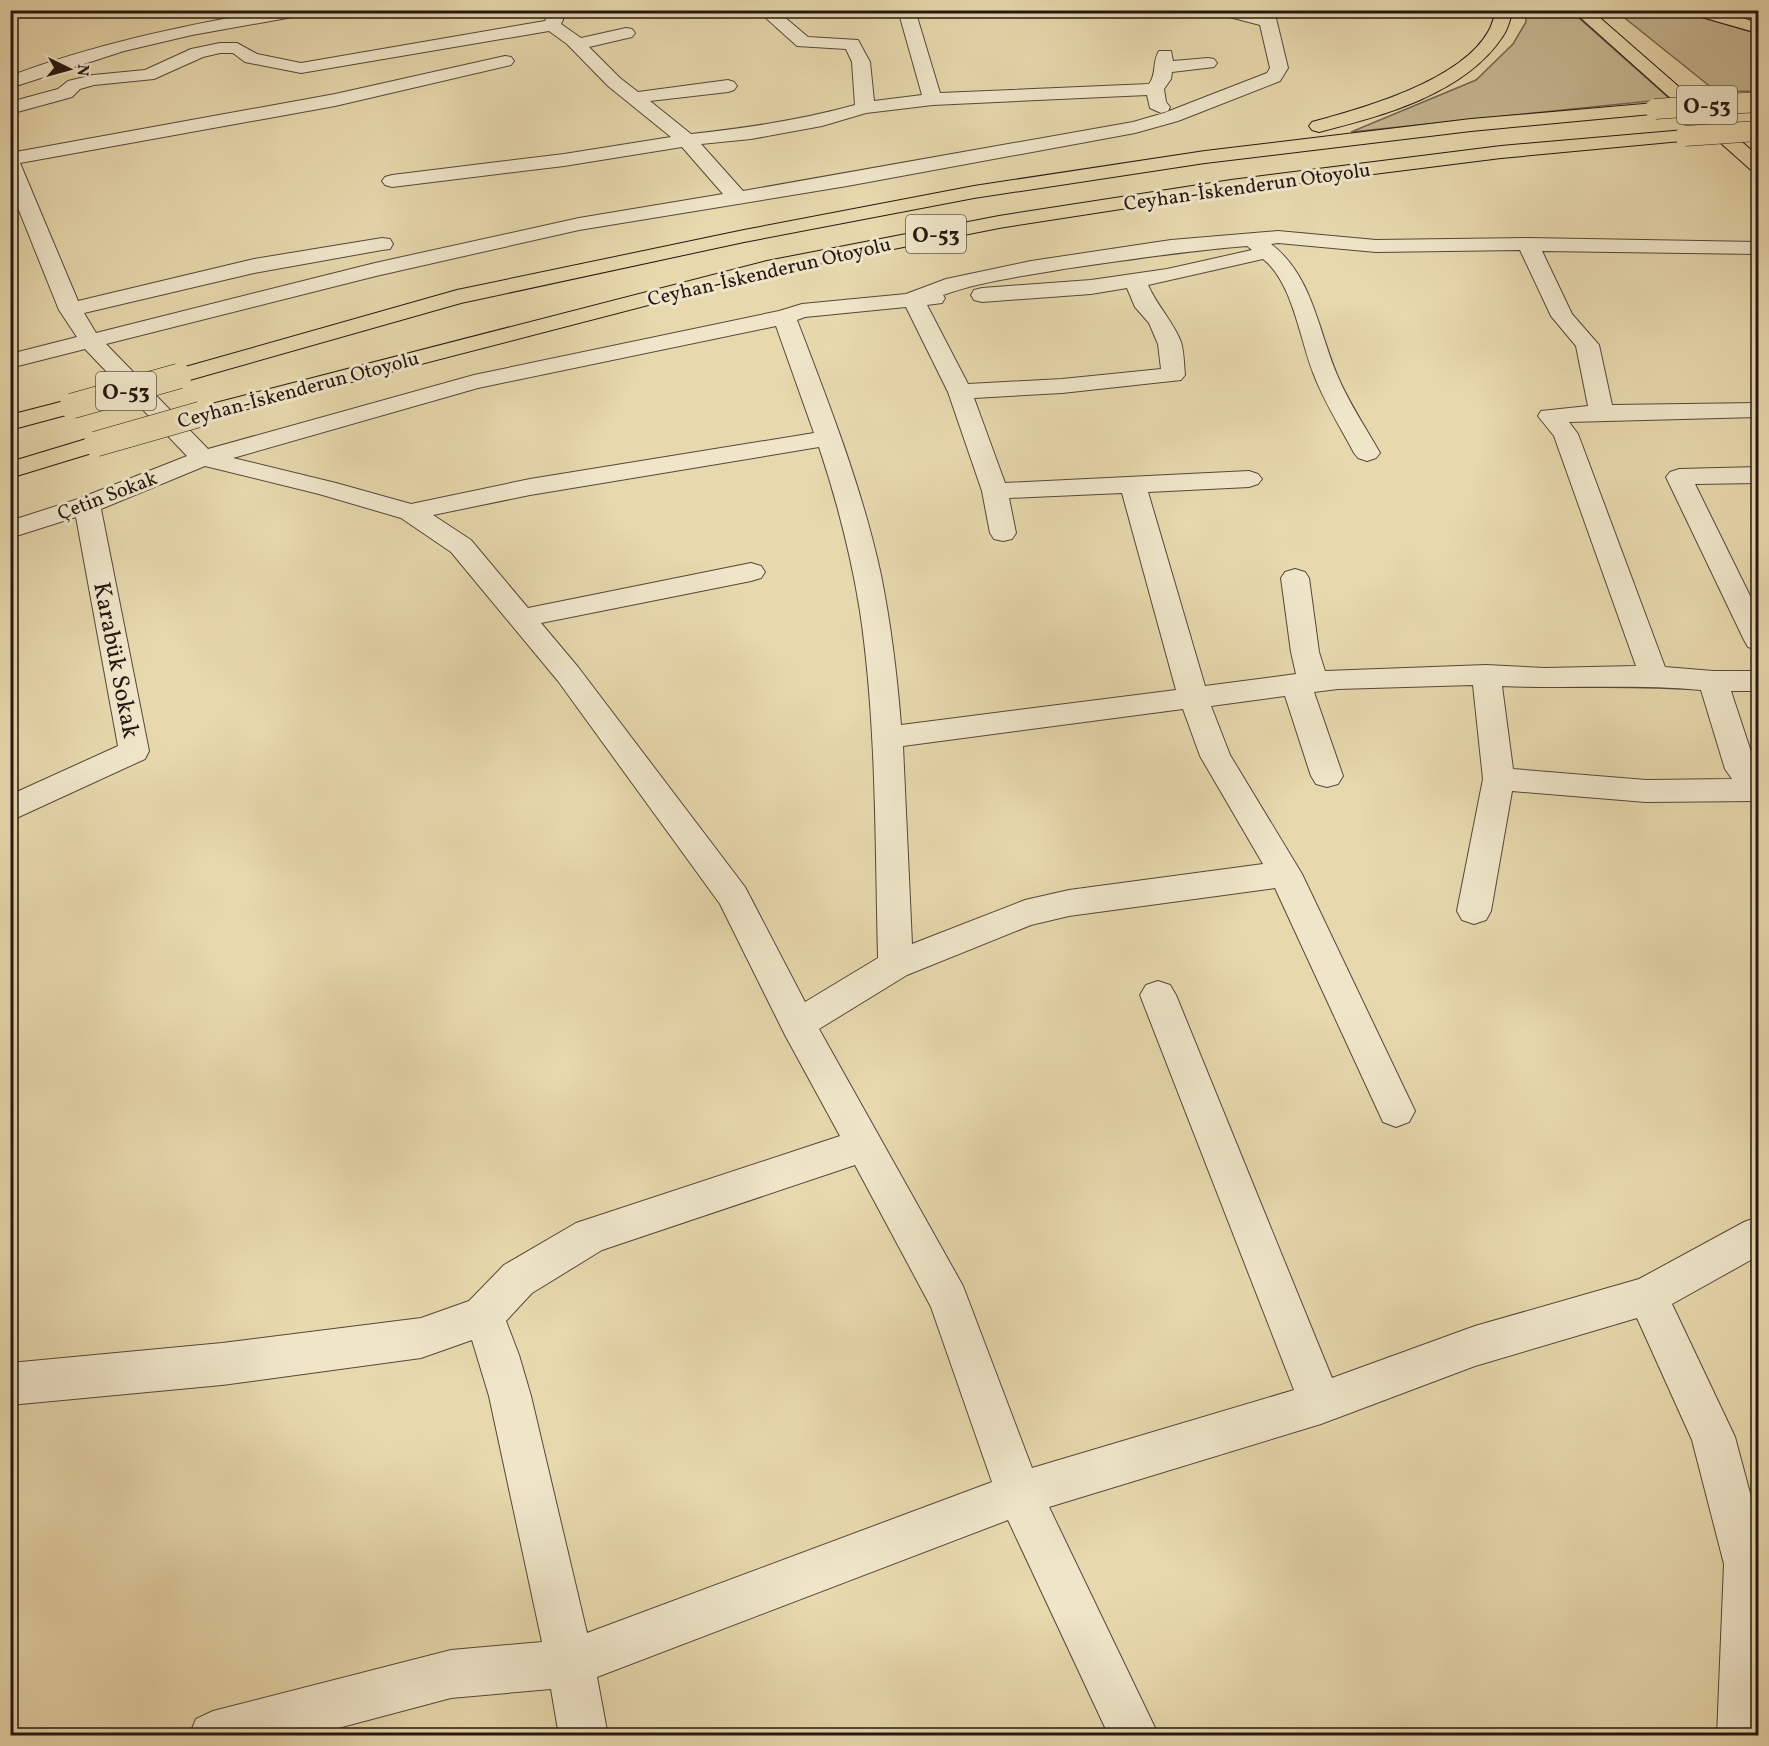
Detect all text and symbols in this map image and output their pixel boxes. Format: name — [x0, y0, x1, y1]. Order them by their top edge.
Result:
north arrow — [39, 39, 99, 99]
text: N — [70, 63, 93, 77]
road number: O-53 — [1677, 86, 1737, 124]
street label: Ceyhan-İskenderun Otoyolu — [1122, 157, 1373, 219]
road number: O-53 — [906, 215, 966, 253]
street label: Ceyhan-İskenderun Otoyolu — [645, 231, 894, 315]
street label: Ceyhan-İskenderun Otoyolu — [175, 345, 422, 437]
road number: O-53 — [96, 372, 156, 410]
street label: Çetin Sokak — [54, 465, 162, 529]
street label: Karabük Sokak — [83, 579, 147, 742]

